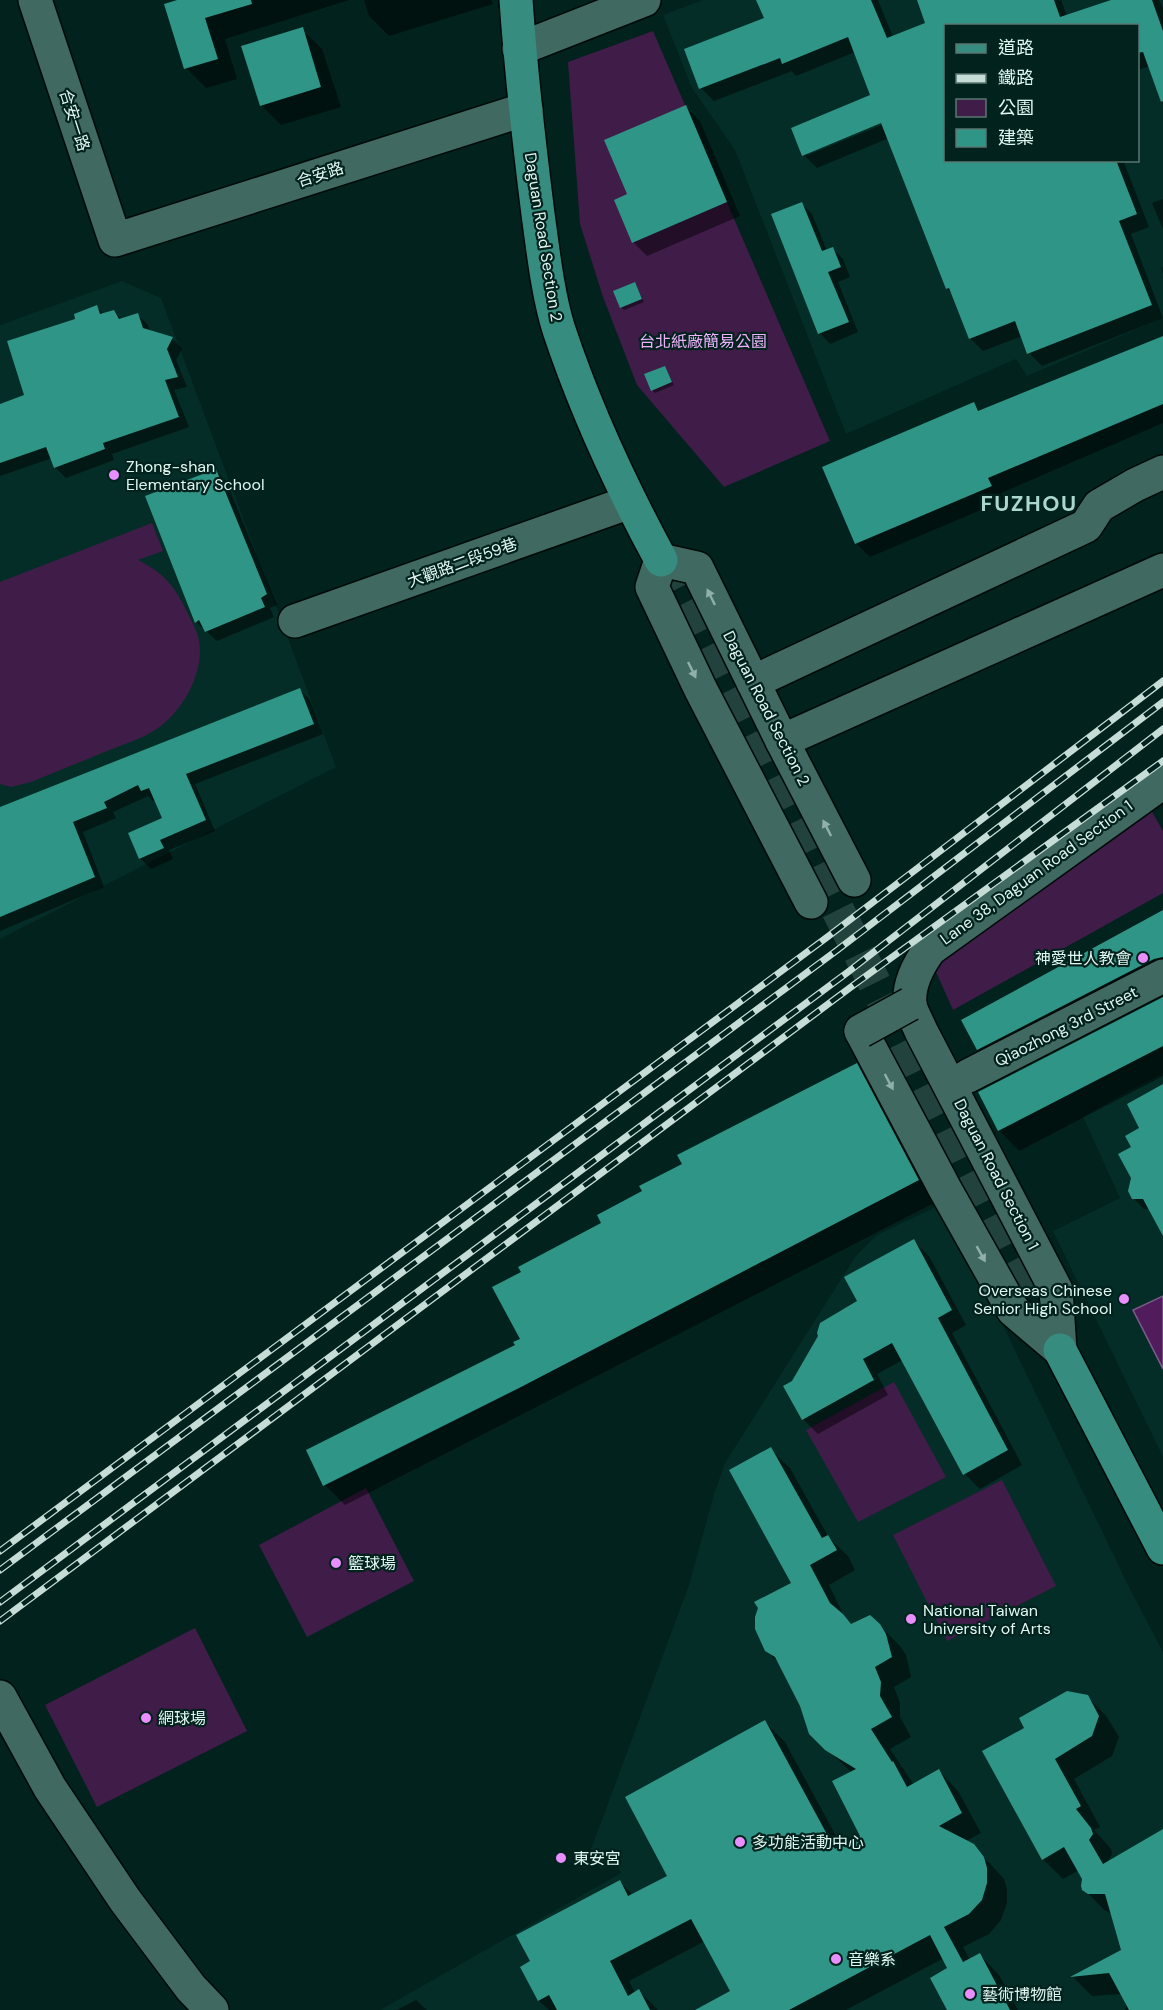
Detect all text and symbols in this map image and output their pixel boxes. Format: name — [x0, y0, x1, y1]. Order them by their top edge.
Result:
legend — [944, 24, 1139, 162]
text: 道路 — [998, 36, 1034, 60]
text: 鐵路 — [998, 66, 1034, 90]
street label: 合安一路 — [55, 86, 94, 154]
text: 公園 — [998, 96, 1034, 120]
text: 建築 — [998, 126, 1034, 150]
street label: Daguan Road Section 2 — [520, 151, 567, 323]
street label: 合安路 — [294, 157, 346, 192]
park label: 台北紙廠簡易公園 — [639, 331, 767, 352]
place label: Zhong-shan Elementary School — [126, 456, 264, 495]
marker: Zhong-shan Elementary School — [107, 468, 121, 482]
district label: FUZHOU — [980, 489, 1078, 518]
street label: 大觀路二段59巷 — [404, 533, 520, 592]
one-way arrow — [707, 589, 716, 606]
street label: Daguan Road Section 2 — [718, 627, 815, 789]
one-way arrow — [687, 662, 696, 679]
street label: Lane 38, Daguan Road Section 1 — [936, 795, 1137, 949]
one-way arrow — [822, 819, 832, 836]
place label: 神愛世人教會 — [1035, 948, 1131, 969]
marker: 神愛世人教會 — [1136, 951, 1150, 965]
street label: Qiaozhong 3rd Street — [991, 981, 1141, 1072]
one-way arrow — [884, 1074, 894, 1091]
street label: Daguan Road Section 1 — [949, 1095, 1044, 1253]
one-way arrow — [976, 1246, 987, 1262]
place label: Overseas Chinese Senior High School — [974, 1280, 1112, 1319]
marker: Overseas Chinese Senior High School — [1117, 1292, 1131, 1306]
place label: 籃球場 — [348, 1553, 396, 1574]
marker: 籃球場 — [329, 1556, 343, 1570]
place label: National Taiwan University of Arts — [923, 1600, 1051, 1639]
marker: National Taiwan University of Arts — [904, 1612, 918, 1626]
place label: 網球場 — [158, 1708, 206, 1729]
marker: 網球場 — [139, 1711, 153, 1725]
place label: 多功能活動中心 — [752, 1832, 864, 1853]
marker: 多功能活動中心 — [733, 1835, 747, 1849]
place label: 東安宮 — [573, 1848, 621, 1869]
marker: 東安宮 — [554, 1851, 568, 1865]
place label: 音樂系 — [848, 1949, 896, 1970]
marker: 音樂系 — [829, 1952, 843, 1966]
place label: 藝術博物館 — [982, 1984, 1062, 2005]
marker: 藝術博物館 — [963, 1987, 977, 2001]

